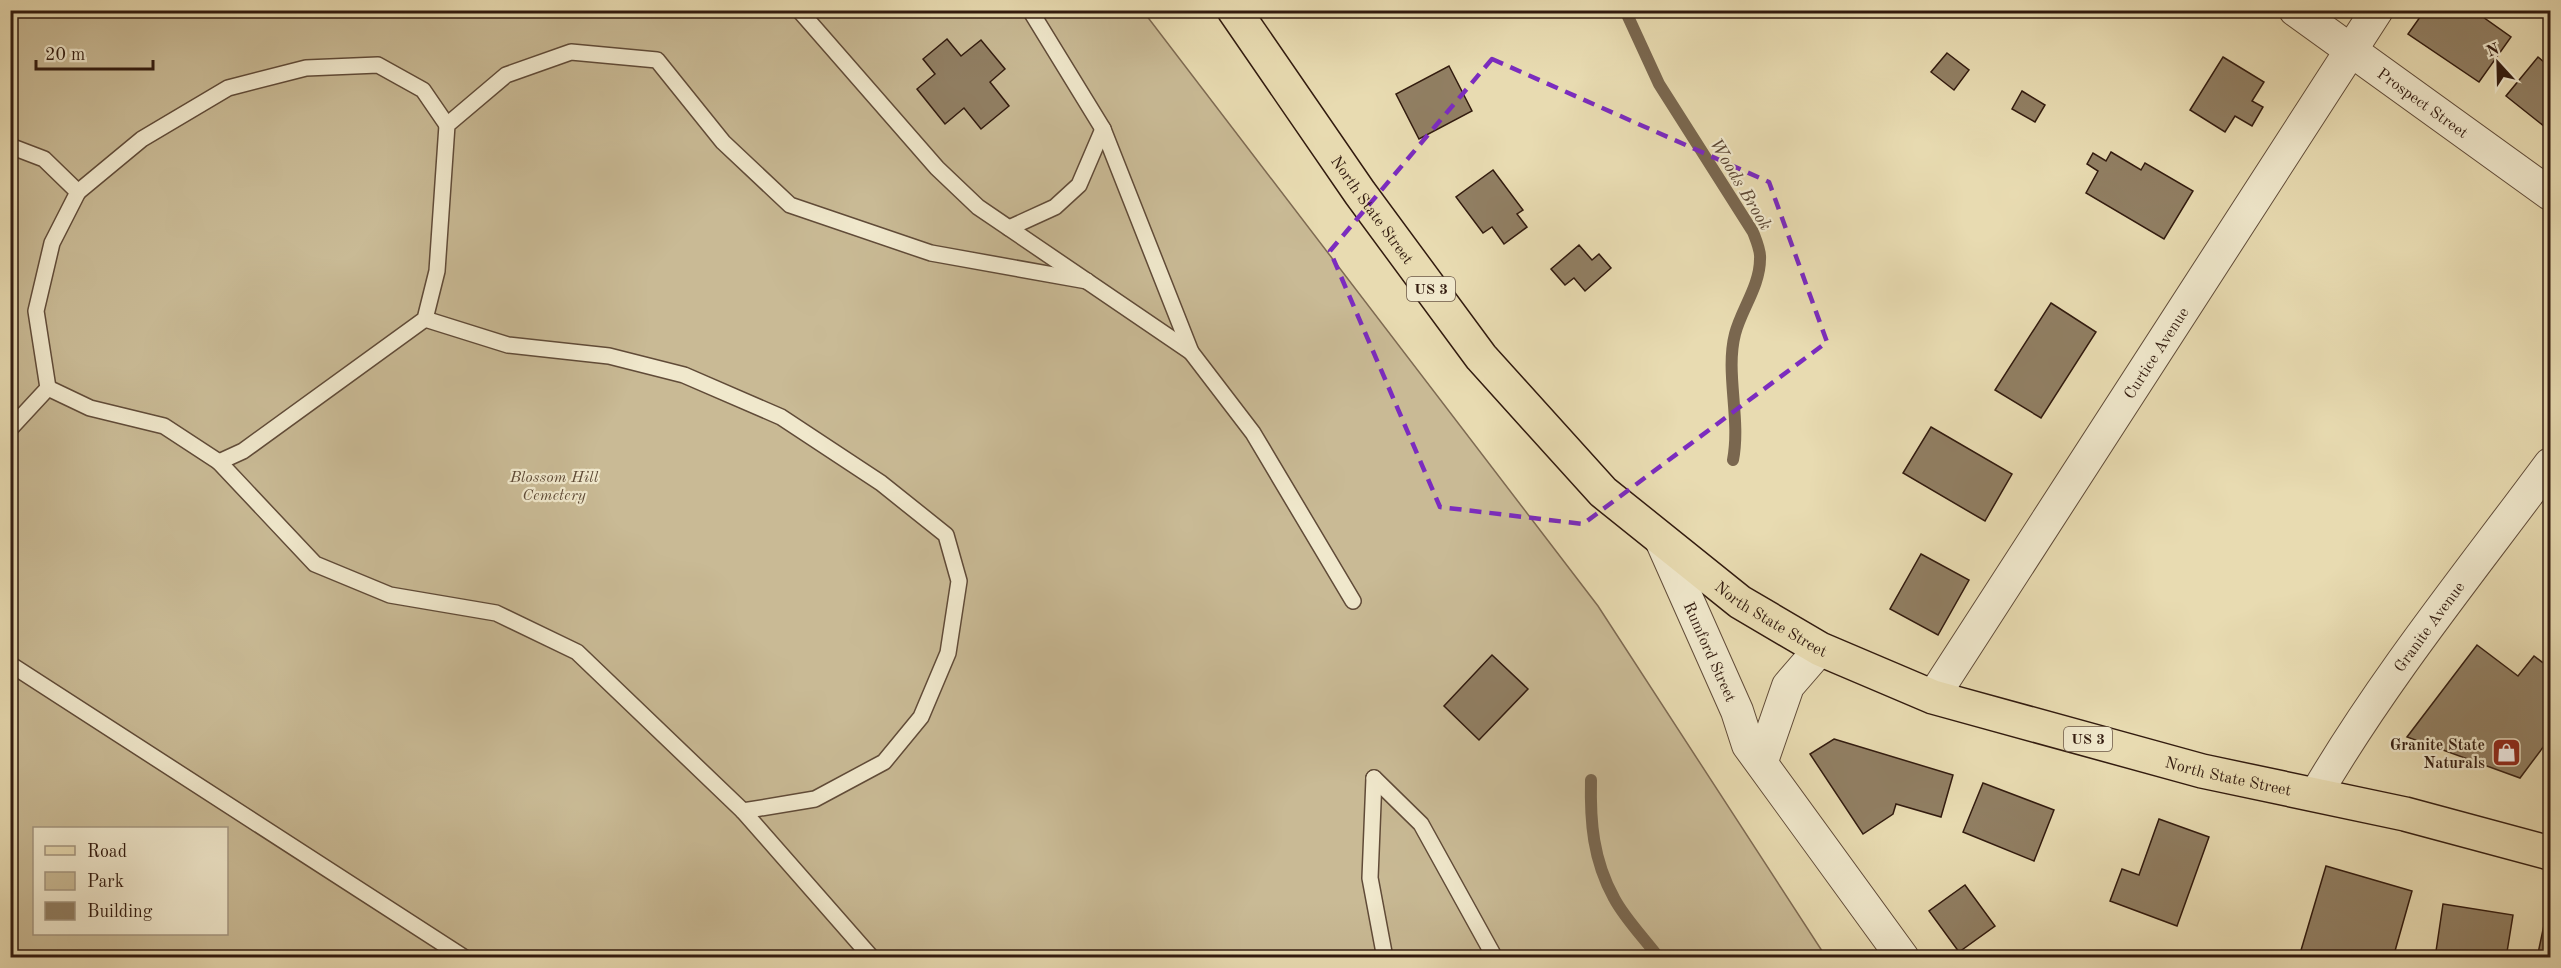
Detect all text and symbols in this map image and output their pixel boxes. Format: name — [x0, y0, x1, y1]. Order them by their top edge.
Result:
scale bar — [36, 33, 153, 71]
north arrow — [2468, 33, 2528, 93]
text: N — [2484, 41, 2503, 61]
text: 20 m — [45, 46, 85, 64]
street label: Prospect Street — [2374, 66, 2471, 142]
water label: Woods Brook — [1706, 135, 1775, 234]
street label: North State Street — [1327, 154, 1416, 268]
road number: US 3 — [1407, 277, 1455, 301]
street label: Curtice Avenue — [2122, 305, 2193, 402]
park label: Blossom Hill Cemetery — [509, 470, 599, 504]
street label: North State Street — [1711, 579, 1829, 661]
street label: Granite Avenue — [2392, 579, 2468, 676]
street label: Rumford Street — [1680, 600, 1738, 705]
road number: US 3 — [2064, 727, 2112, 751]
shop icon: Granite State Naturals — [2490, 737, 2522, 769]
place label: Granite State Naturals — [2390, 738, 2485, 772]
street label: North State Street — [2163, 755, 2293, 800]
legend — [33, 827, 228, 935]
text: Road — [87, 843, 127, 861]
text: Park — [87, 873, 124, 891]
text: Building — [87, 903, 153, 921]

